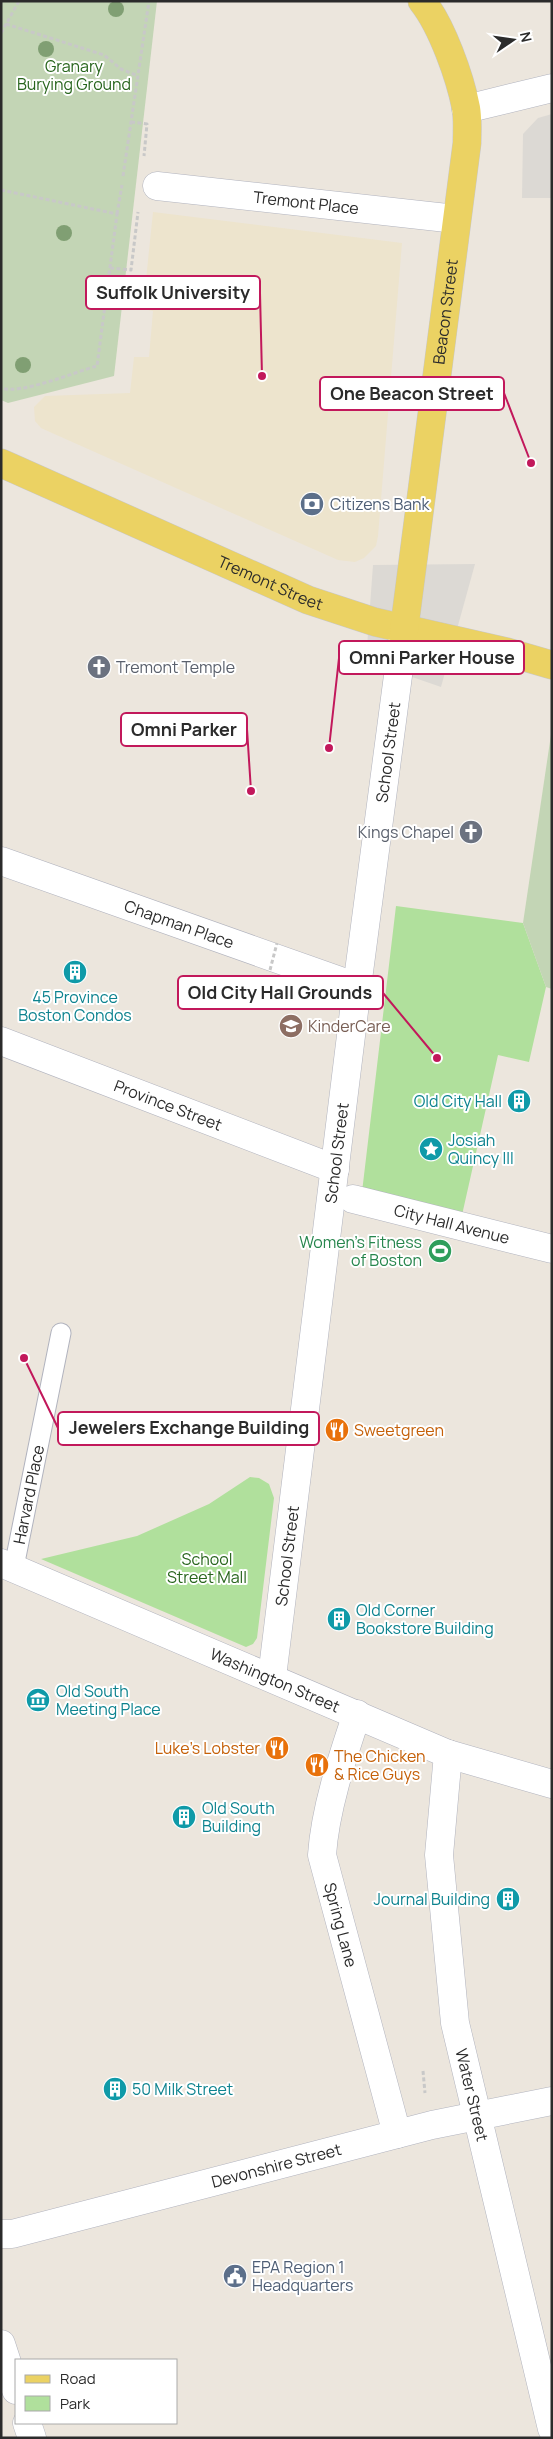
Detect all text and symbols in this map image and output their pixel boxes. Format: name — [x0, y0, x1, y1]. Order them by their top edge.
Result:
north arrow — [488, 15, 538, 65]
text: N — [516, 30, 537, 44]
park label: Granary Burying Ground — [17, 55, 131, 95]
street label: Tremont Place — [252, 186, 360, 219]
street label: Beacon Street — [427, 258, 463, 366]
callout: Suffolk University — [86, 276, 260, 309]
text: Suffolk University — [96, 280, 250, 304]
callout: One Beacon Street — [320, 377, 504, 410]
text: One Beacon Street — [330, 381, 494, 405]
bank icon: Citizens Bank — [299, 491, 325, 517]
place label: Citizens Bank — [330, 493, 431, 515]
street label: Tremont Street — [214, 550, 326, 615]
callout: Omni Parker House — [339, 641, 524, 674]
text: Omni Parker House — [349, 645, 515, 669]
church icon: Tremont Temple — [86, 654, 112, 680]
place label: Tremont Temple — [116, 656, 235, 678]
street label: School Street — [370, 701, 405, 804]
callout: Omni Parker — [121, 713, 247, 746]
text: Omni Parker — [131, 717, 237, 741]
church icon: Kings Chapel — [458, 819, 484, 845]
place label: Kings Chapel — [358, 821, 454, 843]
street label: Chapman Place — [121, 895, 237, 954]
building icon: 45 Province Boston Condos — [62, 959, 88, 985]
callout: Old City Hall Grounds — [178, 976, 383, 1009]
text: Old City Hall Grounds — [188, 980, 372, 1004]
place label: 45 Province Boston Condos — [18, 986, 132, 1026]
school or university icon: KinderCare — [278, 1013, 304, 1039]
place label: KinderCare — [308, 1015, 391, 1037]
street label: Province Street — [111, 1074, 225, 1136]
building icon: Old City Hall — [506, 1088, 532, 1114]
place label: Old City Hall — [414, 1090, 502, 1112]
street label: School Street — [319, 1101, 354, 1205]
place label: Josiah Quincy III — [448, 1129, 514, 1169]
place icon: Josiah Quincy III — [418, 1136, 444, 1162]
street label: City Hall Avenue — [392, 1199, 512, 1249]
place label: Women's Fitness of Boston — [299, 1231, 422, 1271]
sports icon: Women's Fitness of Boston — [427, 1238, 453, 1264]
callout: Jewelers Exchange Building — [58, 1412, 319, 1445]
text: Jewelers Exchange Building — [69, 1415, 309, 1439]
restaurant icon: Sweetgreen — [324, 1417, 350, 1443]
place label: Sweetgreen — [354, 1419, 444, 1441]
street label: Harvard Place — [8, 1443, 49, 1546]
street label: School Street — [270, 1504, 304, 1607]
park label: School Street Mall — [167, 1548, 247, 1588]
place label: Old Corner Bookstore Building — [356, 1599, 494, 1639]
building icon: Old Corner Bookstore Building — [326, 1606, 352, 1632]
street label: Washington Street — [207, 1643, 343, 1718]
place label: Old South Meeting Place — [56, 1680, 161, 1720]
museum icon: Old South Meeting Place — [25, 1687, 51, 1713]
restaurant icon: Luke's Lobster — [264, 1735, 290, 1761]
place label: Luke's Lobster — [155, 1737, 260, 1759]
place label: The Chicken & Rice Guys — [334, 1745, 426, 1785]
restaurant icon: The Chicken & Rice Guys — [304, 1752, 330, 1778]
place label: Old South Building — [202, 1797, 275, 1837]
building icon: Old South Building — [171, 1804, 197, 1830]
street label: Spring Lane — [319, 1880, 363, 1970]
building icon: Journal Building — [495, 1886, 521, 1912]
place label: Journal Building — [374, 1888, 490, 1910]
street label: Water Street — [450, 2046, 494, 2143]
building icon: 50 Milk Street — [102, 2076, 128, 2102]
place label: 50 Milk Street — [132, 2078, 233, 2100]
street label: Devonshire Street — [209, 2138, 344, 2193]
place label: EPA Region 1 Headquarters — [252, 2256, 353, 2296]
public building icon: EPA Region 1 Headquarters — [222, 2263, 248, 2289]
legend — [15, 2359, 178, 2424]
text: Road — [60, 2368, 96, 2389]
text: Park — [60, 2393, 90, 2414]

